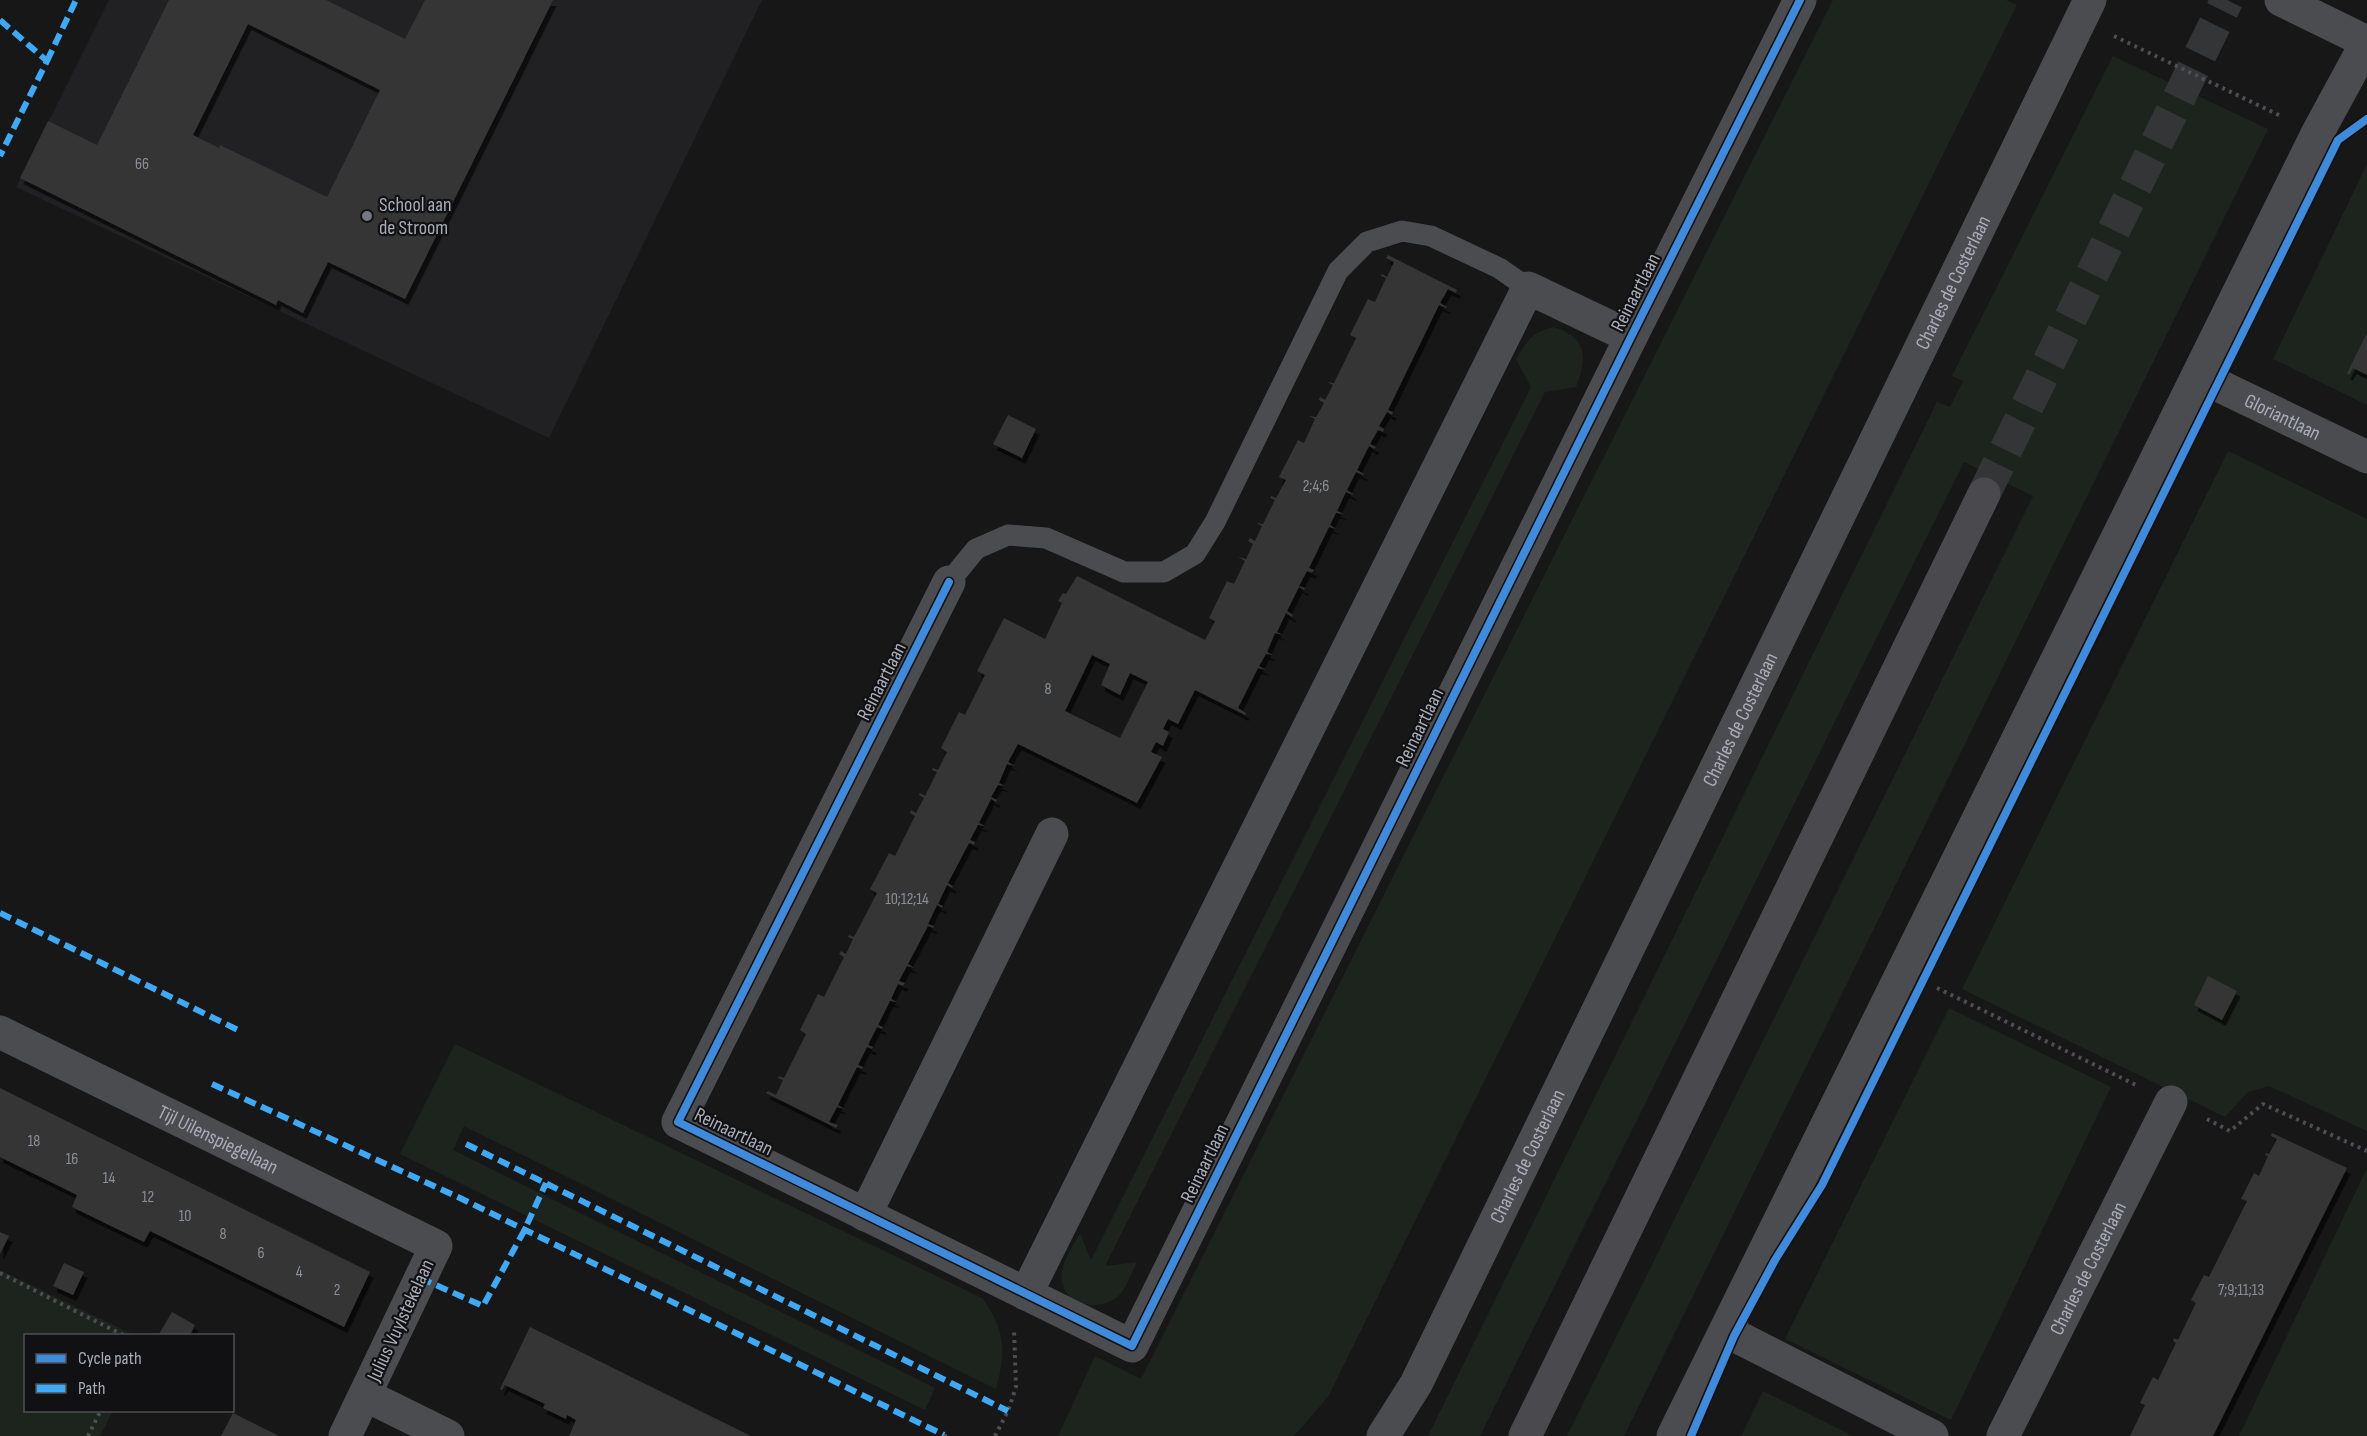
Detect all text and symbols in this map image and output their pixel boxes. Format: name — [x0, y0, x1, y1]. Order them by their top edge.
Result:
house number: 66 — [135, 155, 149, 174]
place label: School aan de Stroom — [379, 193, 452, 240]
marker: School aan de Stroom — [360, 209, 374, 223]
street label: Charles de Costerlaan — [1911, 212, 1996, 354]
street label: Reinaartlaan — [1606, 249, 1666, 336]
street label: Gloriantlaan — [2240, 389, 2324, 446]
house number: 2;4;6 — [1303, 477, 1329, 496]
street label: Reinaartlaan — [852, 638, 912, 725]
street label: Charles de Costerlaan — [1698, 649, 1783, 791]
house number: 8 — [1044, 680, 1052, 699]
street label: Reinaartlaan — [1391, 684, 1449, 771]
house number: 10;12;14 — [885, 890, 929, 909]
street label: Charles de Costerlaan — [1485, 1086, 1571, 1227]
street label: Tijl Uilenspiegellaan — [154, 1100, 282, 1180]
street label: Reinaartlaan — [690, 1103, 777, 1161]
street label: Reinaartlaan — [1176, 1120, 1234, 1207]
house number: 18 — [28, 1132, 40, 1151]
house number: 16 — [66, 1150, 78, 1169]
house number: 14 — [103, 1169, 115, 1188]
house number: 12 — [142, 1188, 154, 1207]
street label: Charles de Costerlaan — [2045, 1198, 2132, 1339]
house number: 10 — [179, 1207, 191, 1226]
house number: 8 — [219, 1225, 227, 1244]
house number: 6 — [257, 1244, 265, 1263]
street label: Julius Vuylstekelaan — [362, 1256, 440, 1386]
house number: 4 — [296, 1263, 303, 1282]
house number: 2 — [334, 1281, 340, 1300]
house number: 7;9;11;13 — [2218, 1281, 2264, 1300]
legend — [24, 1334, 234, 1412]
text: Cycle path — [78, 1348, 142, 1369]
text: Path — [78, 1378, 106, 1399]

